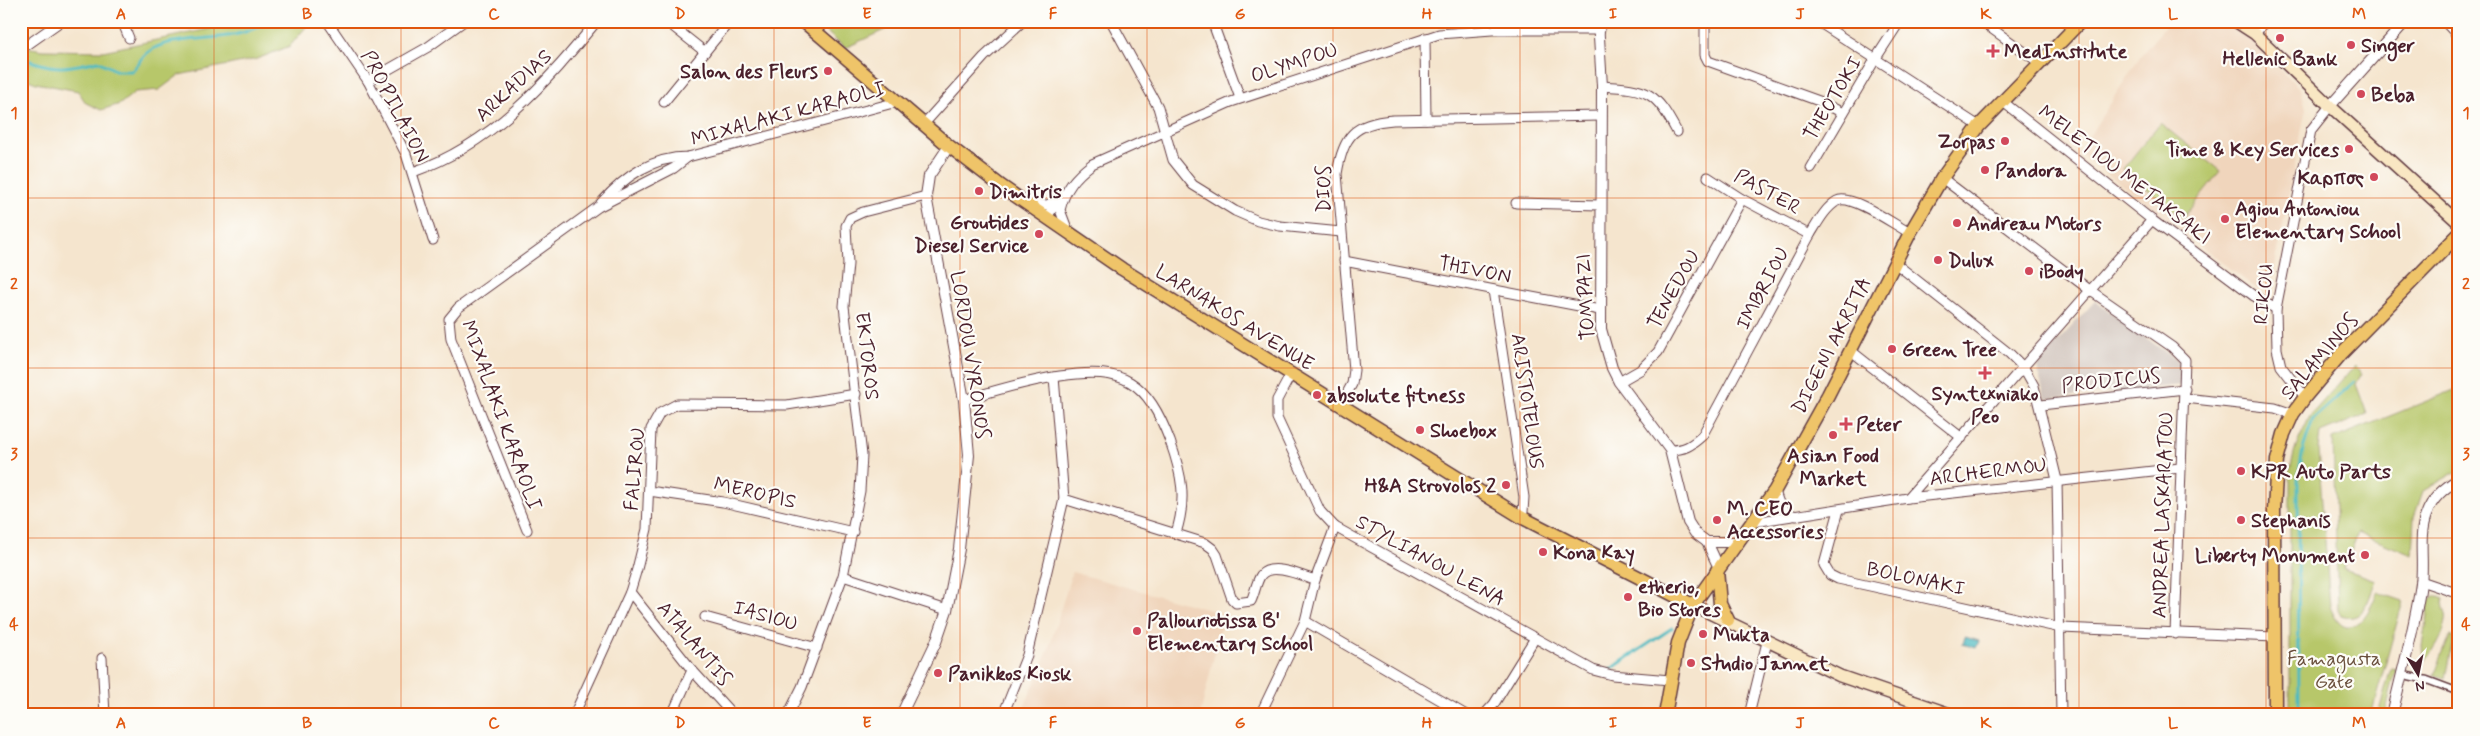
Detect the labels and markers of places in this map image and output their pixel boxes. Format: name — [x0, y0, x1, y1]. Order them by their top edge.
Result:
marker: Hellenic Bank — [2274, 32, 2286, 44]
place label: Singer — [2361, 33, 2416, 62]
place label: MedInstitute — [2004, 39, 2128, 66]
marker: Singer — [2345, 39, 2357, 51]
marker: MedInstitute — [1986, 44, 2000, 58]
place label: Hellenic Bank — [2222, 46, 2338, 73]
place label: Salon des Fleurs — [680, 59, 818, 86]
marker: Salon des Fleurs — [822, 65, 834, 77]
place label: Beba — [2371, 82, 2415, 109]
marker: Beba — [2355, 88, 2367, 100]
place label: Zorpas — [1937, 129, 1995, 156]
marker: Zorpas — [1999, 135, 2011, 147]
place label: Time & Key Services — [2166, 137, 2339, 164]
marker: Time & Key Services — [2343, 143, 2355, 155]
place label: Pandora — [1995, 158, 2067, 185]
marker: Pandora — [1979, 164, 1991, 176]
place label: Καρπσς — [2298, 165, 2364, 192]
marker: Καρπσς — [2368, 171, 2380, 183]
place label: Dimitris — [989, 179, 1062, 206]
marker: Dimitris — [973, 185, 985, 197]
place label: Agiou Antoniou Elementary School — [2235, 196, 2401, 246]
place label: Groutides Diesel Service — [914, 210, 1030, 260]
place label: Andreau Motors — [1967, 211, 2102, 238]
marker: Agiou Antoniou Elementary School — [2219, 213, 2231, 225]
marker: Andreau Motors — [1951, 217, 1963, 229]
marker: Groutides Diesel Service — [1033, 228, 1045, 240]
place label: Dulux — [1948, 248, 1994, 275]
marker: Dulux — [1932, 254, 1944, 266]
place label: iBody — [2039, 259, 2084, 286]
marker: iBody — [2023, 265, 2035, 277]
place label: Green Tree — [1902, 337, 1997, 364]
marker: Green Tree — [1886, 343, 1898, 355]
marker: Syntexniako Peo — [1979, 367, 1991, 379]
place label: Syntexniako Peo — [1931, 381, 2039, 431]
place label: absolute fitness — [1327, 383, 1465, 410]
marker: absolute fitness — [1311, 389, 1323, 401]
place label: Peter — [1856, 412, 1902, 439]
place label: Shoebox — [1430, 418, 1497, 445]
marker: Peter — [1840, 418, 1852, 430]
marker: Shoebox — [1414, 424, 1426, 436]
marker: Asian Food Market — [1827, 429, 1839, 441]
place label: Asian Food Market — [1787, 443, 1879, 493]
place label: KPR Auto Parts — [2251, 459, 2391, 486]
marker: KPR Auto Parts — [2235, 465, 2247, 477]
place label: H&A Strovolos 2 — [1365, 473, 1496, 500]
marker: H&A Strovolos 2 — [1500, 479, 1512, 491]
place label: M. CEO Accessories — [1727, 496, 1824, 546]
place label: Stephanis — [2251, 508, 2331, 535]
marker: M. CEO Accessories — [1711, 514, 1723, 526]
marker: Stephanis — [2235, 514, 2247, 526]
place label: Kona Kay — [1553, 540, 1635, 567]
place label: Liberty Monument — [2195, 543, 2356, 570]
marker: Kona Kay — [1537, 546, 1549, 558]
marker: Liberty Monument — [2359, 549, 2371, 561]
place label: etherio, Bio Stores — [1638, 574, 1721, 624]
marker: etherio, Bio Stores — [1622, 591, 1634, 603]
place label: Pallouriotissa B' Elementary School — [1147, 608, 1313, 658]
place label: Mukta — [1713, 622, 1770, 649]
marker: Pallouriotissa B' Elementary School — [1131, 625, 1143, 637]
marker: Mukta — [1697, 628, 1709, 640]
place label: Studio Jannet — [1701, 651, 1830, 678]
marker: Studio Jannet — [1685, 657, 1697, 669]
place label: Panikkos Kiosk — [948, 661, 1072, 688]
marker: Panikkos Kiosk — [932, 667, 944, 679]

